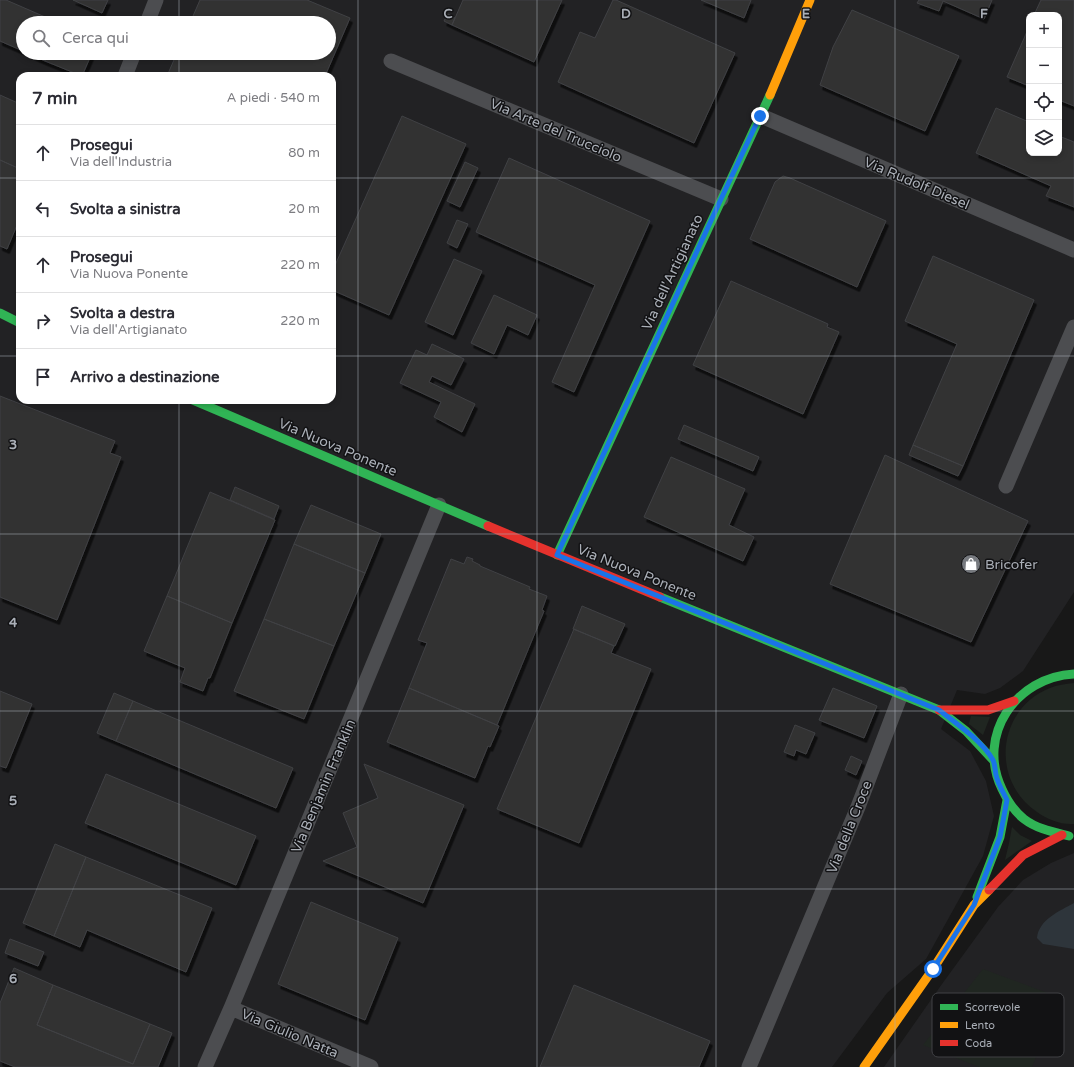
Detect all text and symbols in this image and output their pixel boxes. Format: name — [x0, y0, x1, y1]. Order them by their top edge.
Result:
text: C — [443, 6, 453, 22]
text: D — [621, 6, 631, 22]
text: E — [802, 6, 810, 22]
text: F — [980, 6, 988, 22]
map controls — [1026, 12, 1062, 156]
button: + — [1026, 12, 1062, 48]
search box — [16, 16, 336, 60]
icon: search — [30, 27, 52, 49]
text: Cerca qui — [62, 29, 129, 47]
button: − — [1026, 48, 1062, 84]
button: locate — [1026, 84, 1062, 120]
text: 7 min — [32, 88, 77, 109]
text: A piedi · 540 m — [227, 90, 320, 106]
street label: Via Arte del Trucciolo — [487, 95, 624, 166]
route end — [751, 107, 769, 125]
button: layers — [1026, 120, 1062, 156]
text: Prosegui — [70, 136, 133, 154]
icon: ahead — [32, 142, 54, 164]
text: 80 m — [288, 145, 320, 161]
text: Via dell'Industria — [70, 154, 172, 170]
street label: Via Rudolf Diesel — [862, 154, 972, 213]
icon: left — [32, 198, 54, 220]
text: Svolta a sinistra — [70, 200, 181, 218]
text: 20 m — [288, 201, 320, 217]
street label: Via dell'Artigianato — [638, 211, 707, 333]
text: Prosegui — [70, 248, 133, 266]
icon: ahead — [32, 254, 54, 276]
text: 220 m — [280, 257, 320, 273]
text: Via Nuova Ponente — [70, 266, 188, 282]
text: Svolta a destra — [70, 304, 175, 322]
icon: right — [32, 310, 54, 332]
text: 220 m — [280, 313, 320, 329]
text: Via dell'Artigianato — [70, 322, 187, 338]
icon: arrive — [32, 366, 54, 388]
text: Arrivo a destinazione — [70, 368, 220, 386]
street label: Via Nuova Ponente — [276, 415, 400, 480]
text: 3 — [9, 437, 17, 453]
street label: Via Nuova Ponente — [575, 541, 699, 604]
shop icon: Bricofer — [960, 553, 982, 575]
place label: Bricofer — [985, 556, 1038, 573]
text: 4 — [9, 615, 18, 631]
street label: Via Benjamin Franklin — [288, 717, 359, 856]
street label: Via della Croce — [823, 778, 876, 876]
text: 5 — [9, 793, 17, 809]
route start — [924, 960, 942, 978]
text: 6 — [9, 971, 17, 987]
legend — [932, 993, 1064, 1057]
text: Scorrevole — [965, 1001, 1020, 1014]
street label: Via Giulio Natta — [239, 1005, 341, 1062]
text: Lento — [965, 1019, 995, 1032]
text: Coda — [965, 1037, 992, 1050]

